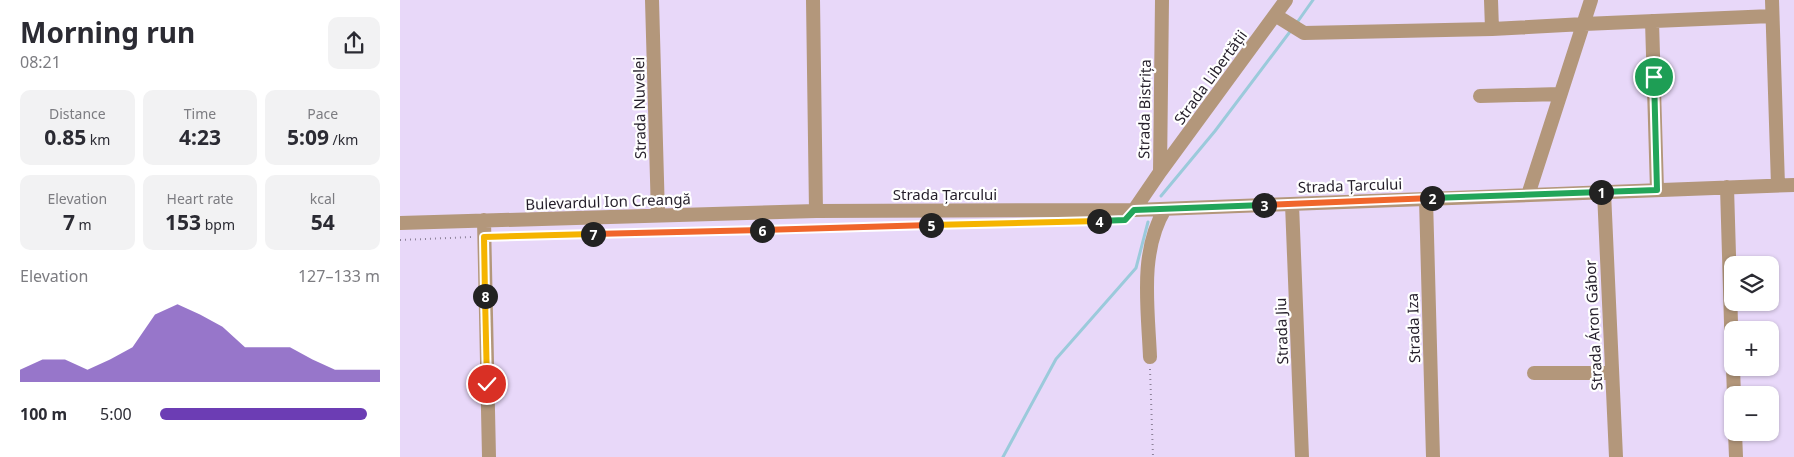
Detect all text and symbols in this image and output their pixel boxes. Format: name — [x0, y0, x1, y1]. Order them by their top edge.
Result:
text: Morning run — [20, 13, 195, 51]
button: share — [328, 17, 380, 69]
street label: Strada Libertății — [1169, 26, 1251, 128]
text: 08:21 — [20, 51, 61, 73]
pin — [1633, 56, 1675, 98]
street label: Strada Nuvelei — [628, 57, 650, 159]
street label: Strada Bistrița — [1133, 59, 1155, 159]
icon: arrive — [1640, 63, 1668, 91]
text: Distance — [49, 104, 106, 123]
text: Time — [184, 104, 216, 123]
text: Pace — [307, 104, 338, 123]
text: 0.85 — [44, 123, 86, 151]
text: 4:23 — [179, 123, 221, 151]
text: 5:09 — [287, 123, 329, 151]
text: km — [86, 130, 110, 149]
text: /km — [329, 130, 358, 149]
street label: Strada Țarcului — [1297, 173, 1403, 197]
pin: 1 — [1588, 180, 1614, 204]
text: 1 — [1597, 183, 1606, 202]
street label: Strada Țarcului — [893, 184, 997, 204]
pin: 2 — [1420, 186, 1444, 210]
street label: Bulevardul Ion Creangă — [525, 188, 691, 214]
text: Elevation — [47, 189, 107, 208]
text: Heart rate — [167, 189, 233, 208]
text: kcal — [310, 189, 335, 208]
text: 2 — [1428, 189, 1437, 208]
pin: 3 — [1252, 192, 1276, 218]
text: 3 — [1260, 196, 1269, 215]
text: 7 — [63, 208, 75, 236]
text: 153 — [165, 208, 201, 236]
text: 54 — [311, 208, 335, 236]
pin: 4 — [1086, 208, 1112, 234]
pin: 5 — [918, 212, 944, 238]
text: 4 — [1095, 212, 1104, 231]
text: m — [75, 215, 92, 234]
text: bpm — [201, 215, 235, 234]
text: 5 — [927, 216, 936, 235]
pin: 6 — [750, 218, 774, 242]
text: 6 — [758, 221, 767, 240]
pin: 7 — [580, 222, 606, 246]
text: 7 — [589, 225, 598, 244]
map controls — [1724, 256, 1779, 441]
button: layers — [1724, 256, 1779, 311]
street label: Strada Áron Gábor — [1580, 259, 1606, 391]
text: Elevation — [20, 265, 88, 287]
text: 127–133 m — [298, 265, 380, 287]
pin: 8 — [472, 284, 498, 308]
text: 8 — [481, 287, 490, 306]
street label: Strada Iza — [1402, 293, 1424, 363]
street label: Strada Jiu — [1270, 297, 1292, 365]
button: + — [1724, 321, 1779, 376]
pin — [466, 363, 508, 405]
icon: check — [473, 370, 501, 398]
button: − — [1724, 386, 1779, 441]
text: 100 m — [20, 403, 67, 425]
text: 5:00 — [100, 403, 132, 425]

